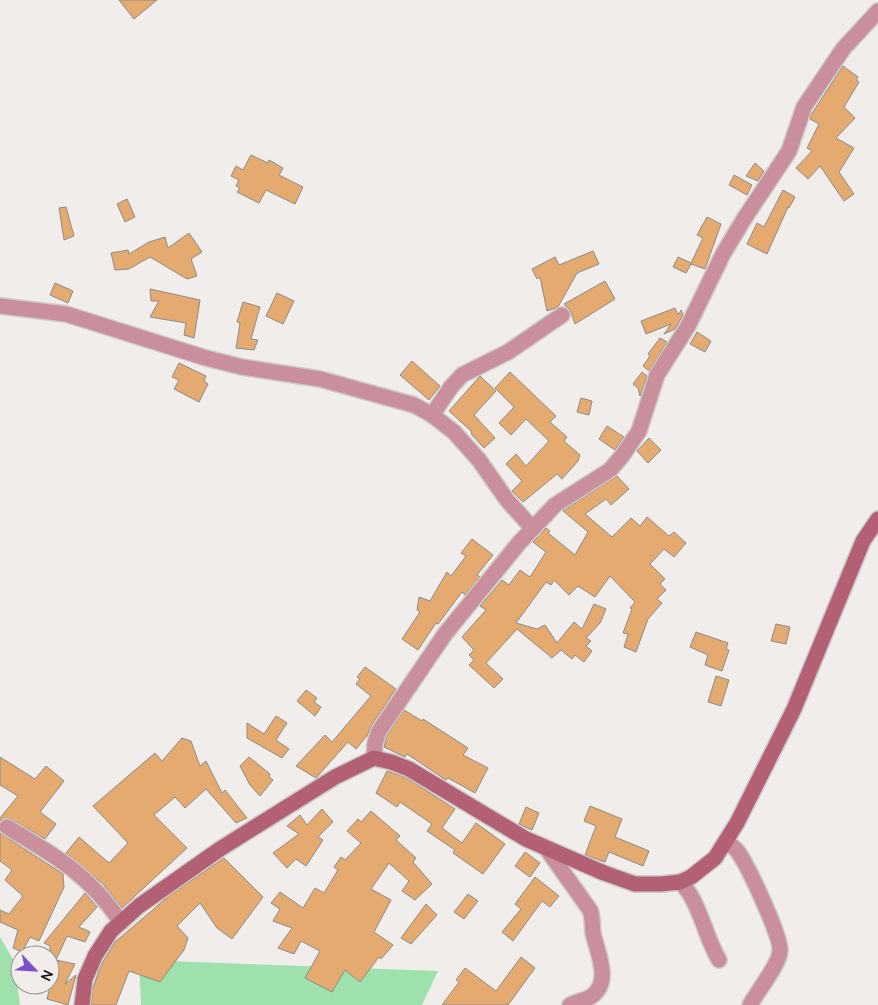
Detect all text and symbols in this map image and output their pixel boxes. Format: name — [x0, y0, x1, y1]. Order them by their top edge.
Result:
north arrow — [10, 945, 60, 995]
text: N — [36, 967, 58, 984]

